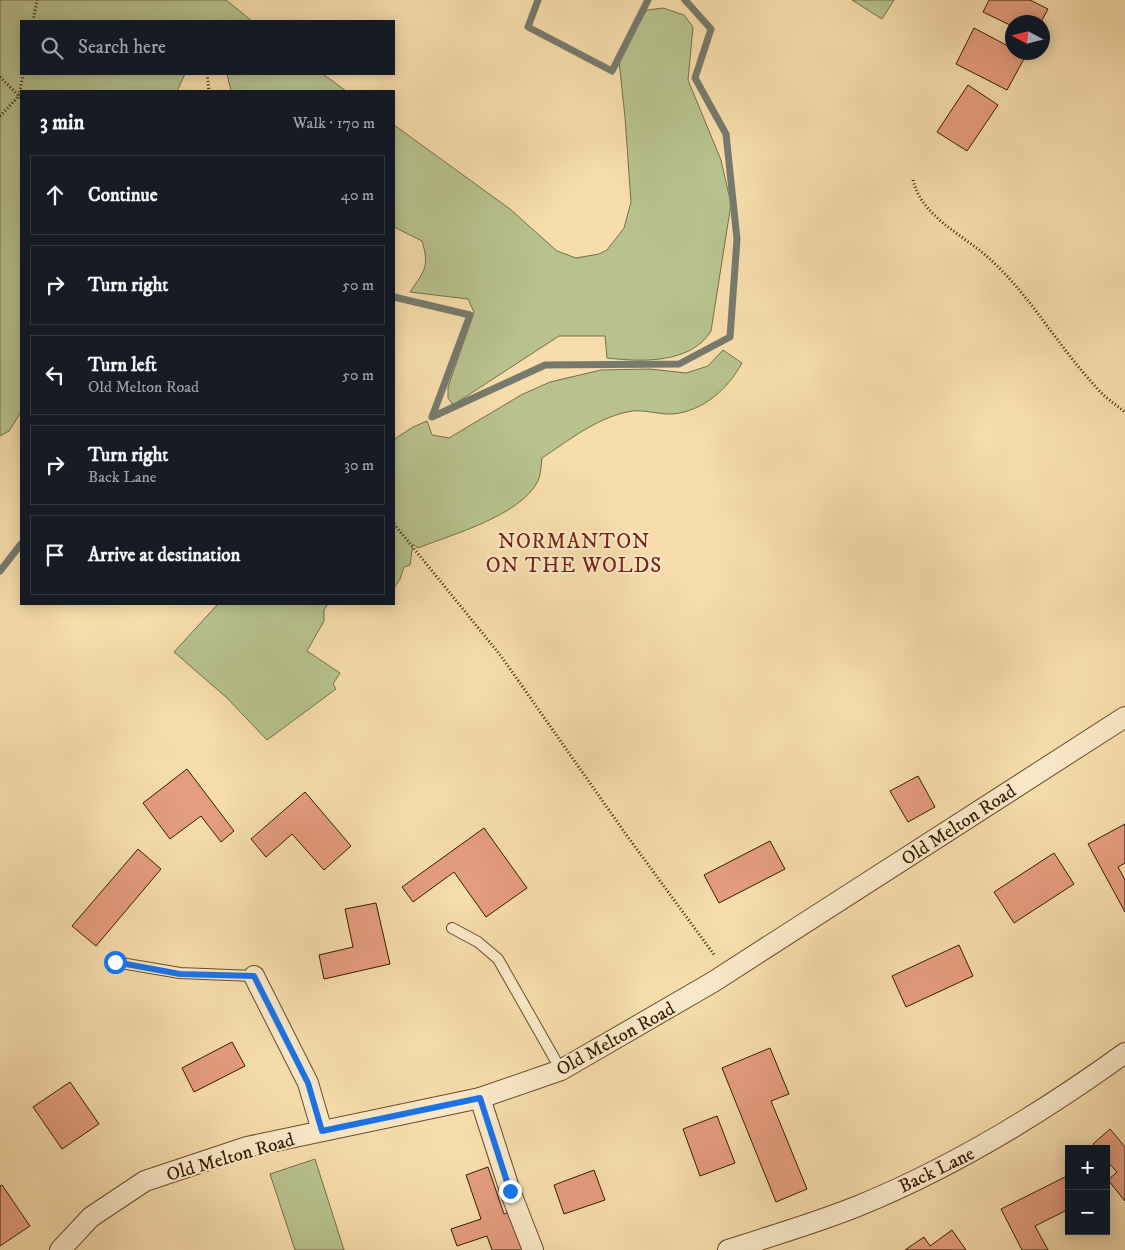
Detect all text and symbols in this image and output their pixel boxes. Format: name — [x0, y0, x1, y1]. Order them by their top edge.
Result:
north arrow — [1005, 15, 1050, 60]
search box — [20, 20, 395, 75]
icon: search — [38, 34, 66, 62]
text: Search here — [78, 36, 166, 59]
text: 3 min — [40, 110, 85, 136]
text: Walk · 170 m — [293, 113, 375, 133]
icon: ahead — [41, 181, 69, 209]
text: Continue — [88, 184, 158, 207]
text: 40 m — [341, 185, 374, 205]
icon: right — [41, 271, 69, 299]
text: Turn right — [88, 274, 168, 297]
text: 50 m — [342, 275, 374, 295]
text: Turn left — [88, 354, 157, 377]
icon: left — [41, 361, 69, 389]
text: 50 m — [342, 365, 374, 385]
text: Old Melton Road — [88, 377, 199, 397]
text: Turn right — [88, 444, 168, 467]
icon: right — [41, 451, 69, 479]
text: 30 m — [344, 455, 374, 475]
text: Back Lane — [88, 467, 156, 487]
district label: NORMANTON ON THE WOLDS — [486, 529, 662, 579]
icon: arrive — [41, 541, 69, 569]
text: Arrive at destination — [88, 544, 240, 567]
street label: Old Melton Road — [897, 779, 1021, 871]
route start — [104, 951, 127, 974]
street label: Old Melton Road — [552, 997, 679, 1081]
street label: Old Melton Road — [164, 1128, 297, 1187]
street label: Back Lane — [895, 1142, 978, 1198]
map controls — [1065, 1145, 1110, 1235]
button: + — [1065, 1145, 1110, 1190]
route end — [499, 1180, 522, 1203]
button: − — [1065, 1190, 1110, 1235]

